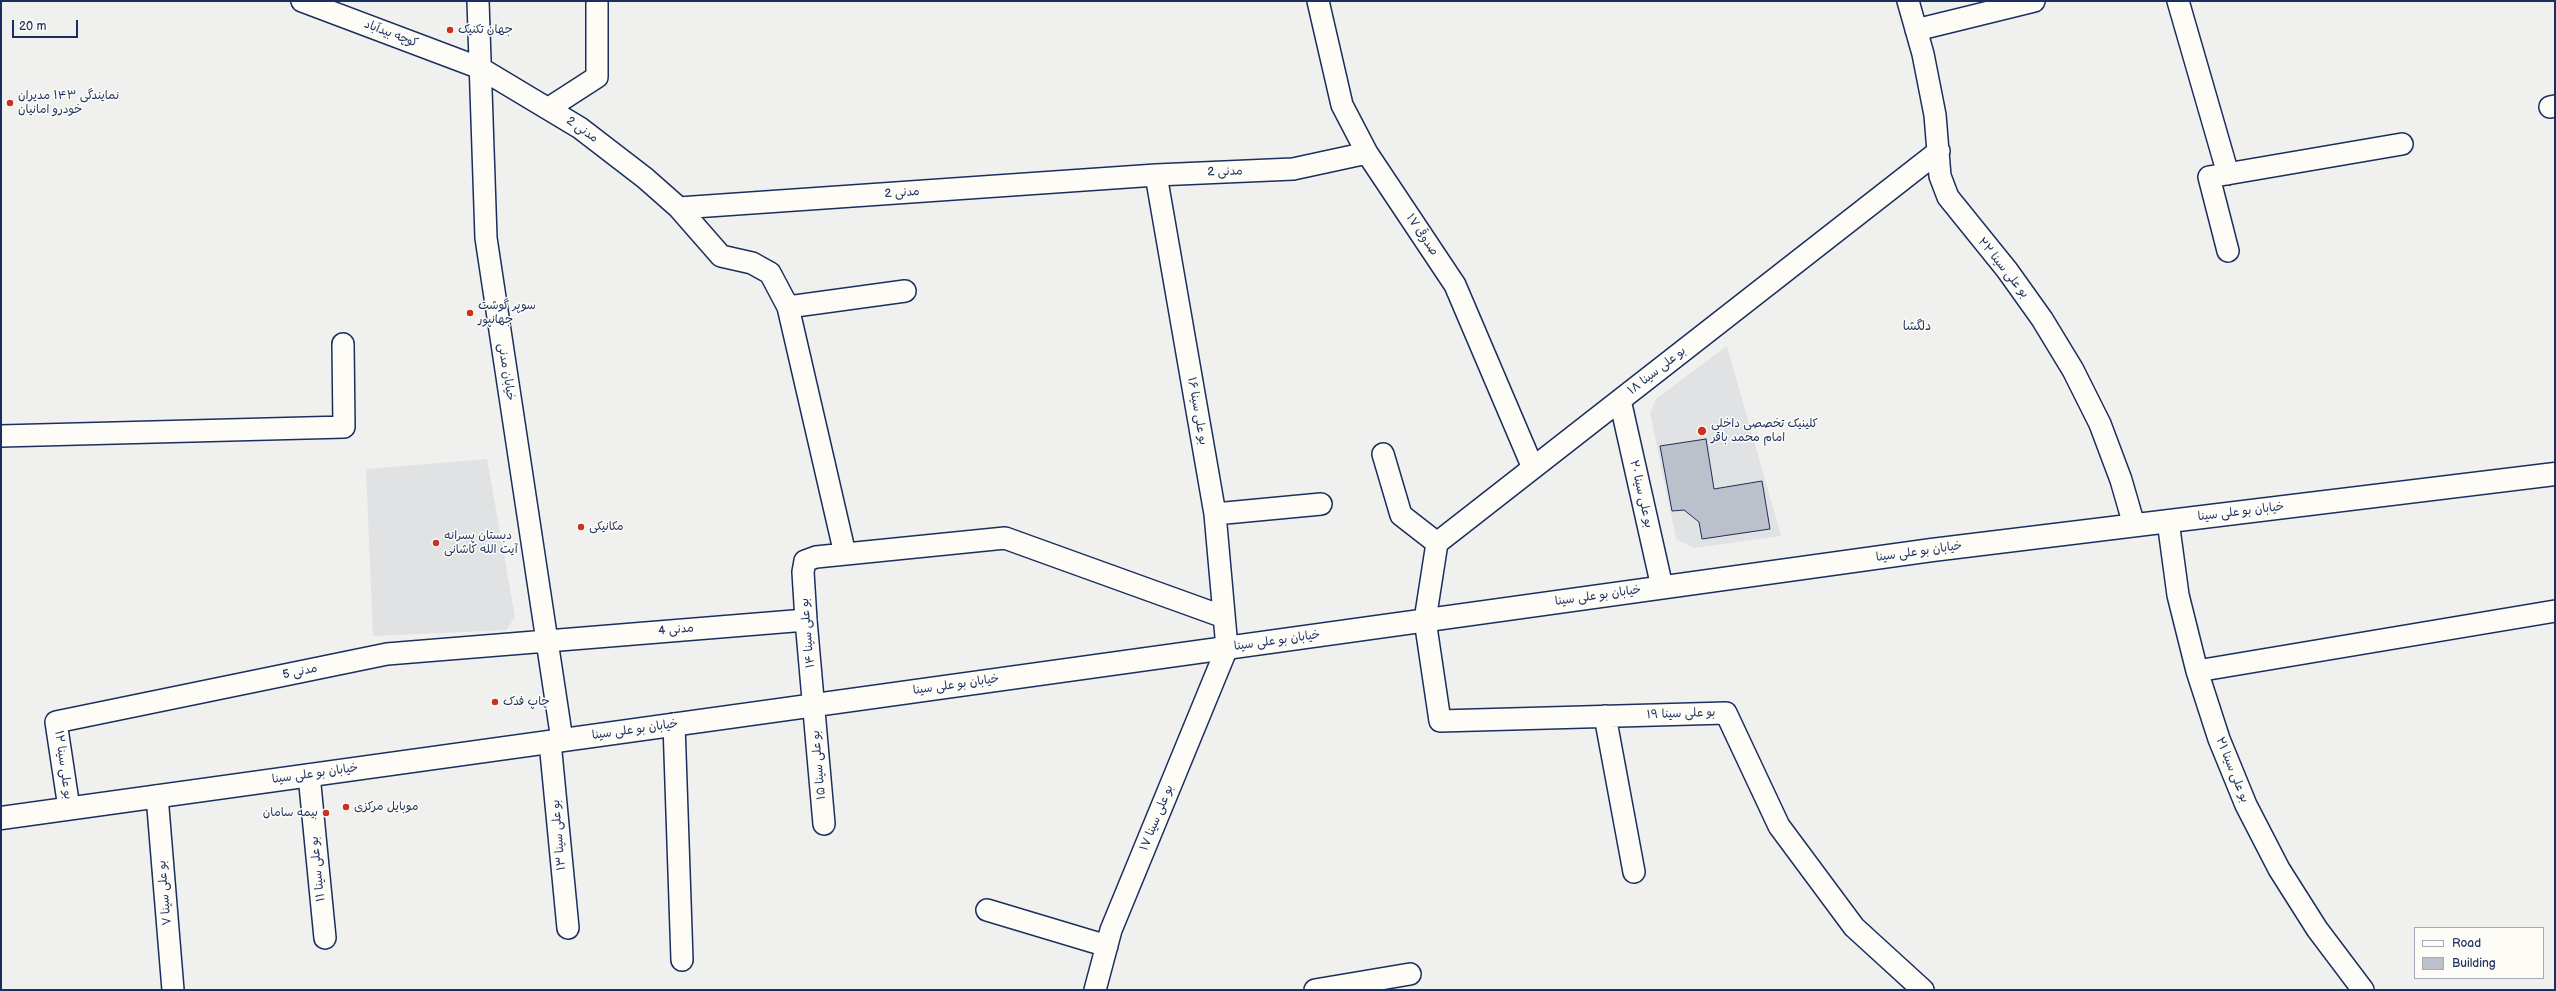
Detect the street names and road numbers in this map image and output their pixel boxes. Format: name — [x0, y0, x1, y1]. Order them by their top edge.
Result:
street label: کوچه بیدآباد — [362, 17, 420, 51]
street label: مدنی 2 — [563, 114, 601, 146]
street label: مدنی 2 — [1207, 164, 1243, 180]
street label: مدنی 2 — [884, 185, 920, 201]
street label: صدوقی ۱۷ — [1403, 211, 1441, 259]
street label: بو علی سینا ۲۲ — [1974, 235, 2032, 301]
street label: خیابان مدنی — [494, 342, 518, 402]
street label: بو علی سینا ۱۸ — [1625, 344, 1689, 398]
street label: بو علی سینا ۱۶ — [1184, 376, 1210, 446]
street label: بو علی سینا ۲۰ — [1626, 459, 1656, 529]
street label: خیابان بو علی سینا — [2197, 500, 2285, 524]
street label: خیابان بو علی سینا — [1875, 539, 1963, 565]
street label: خیابان بو علی سینا — [1554, 583, 1642, 609]
street label: بو علی سینا ۱۴ — [798, 597, 818, 669]
street label: مدنی 4 — [658, 621, 694, 639]
street label: خیابان بو علی سینا — [1233, 628, 1321, 654]
street label: مدنی 5 — [281, 661, 319, 683]
street label: خیابان بو علی سینا — [912, 672, 1000, 698]
street label: بو علی سینا ۱۹ — [1646, 706, 1716, 722]
street label: خیابان بو علی سینا — [591, 717, 679, 743]
street label: بو علی سینا ۱۲ — [51, 730, 75, 800]
street label: بو علی سینا ۱۵ — [809, 730, 829, 800]
street label: بو علی سینا ۲۱ — [2212, 735, 2252, 805]
street label: خیابان بو علی سینا — [271, 761, 359, 787]
street label: بو علی سینا ۱۷ — [1137, 783, 1177, 853]
street label: بو علی سینا ۱۳ — [549, 799, 569, 871]
street label: بو علی سینا ۱۱ — [307, 836, 329, 902]
street label: بو علی سینا ۷ — [155, 860, 175, 926]

